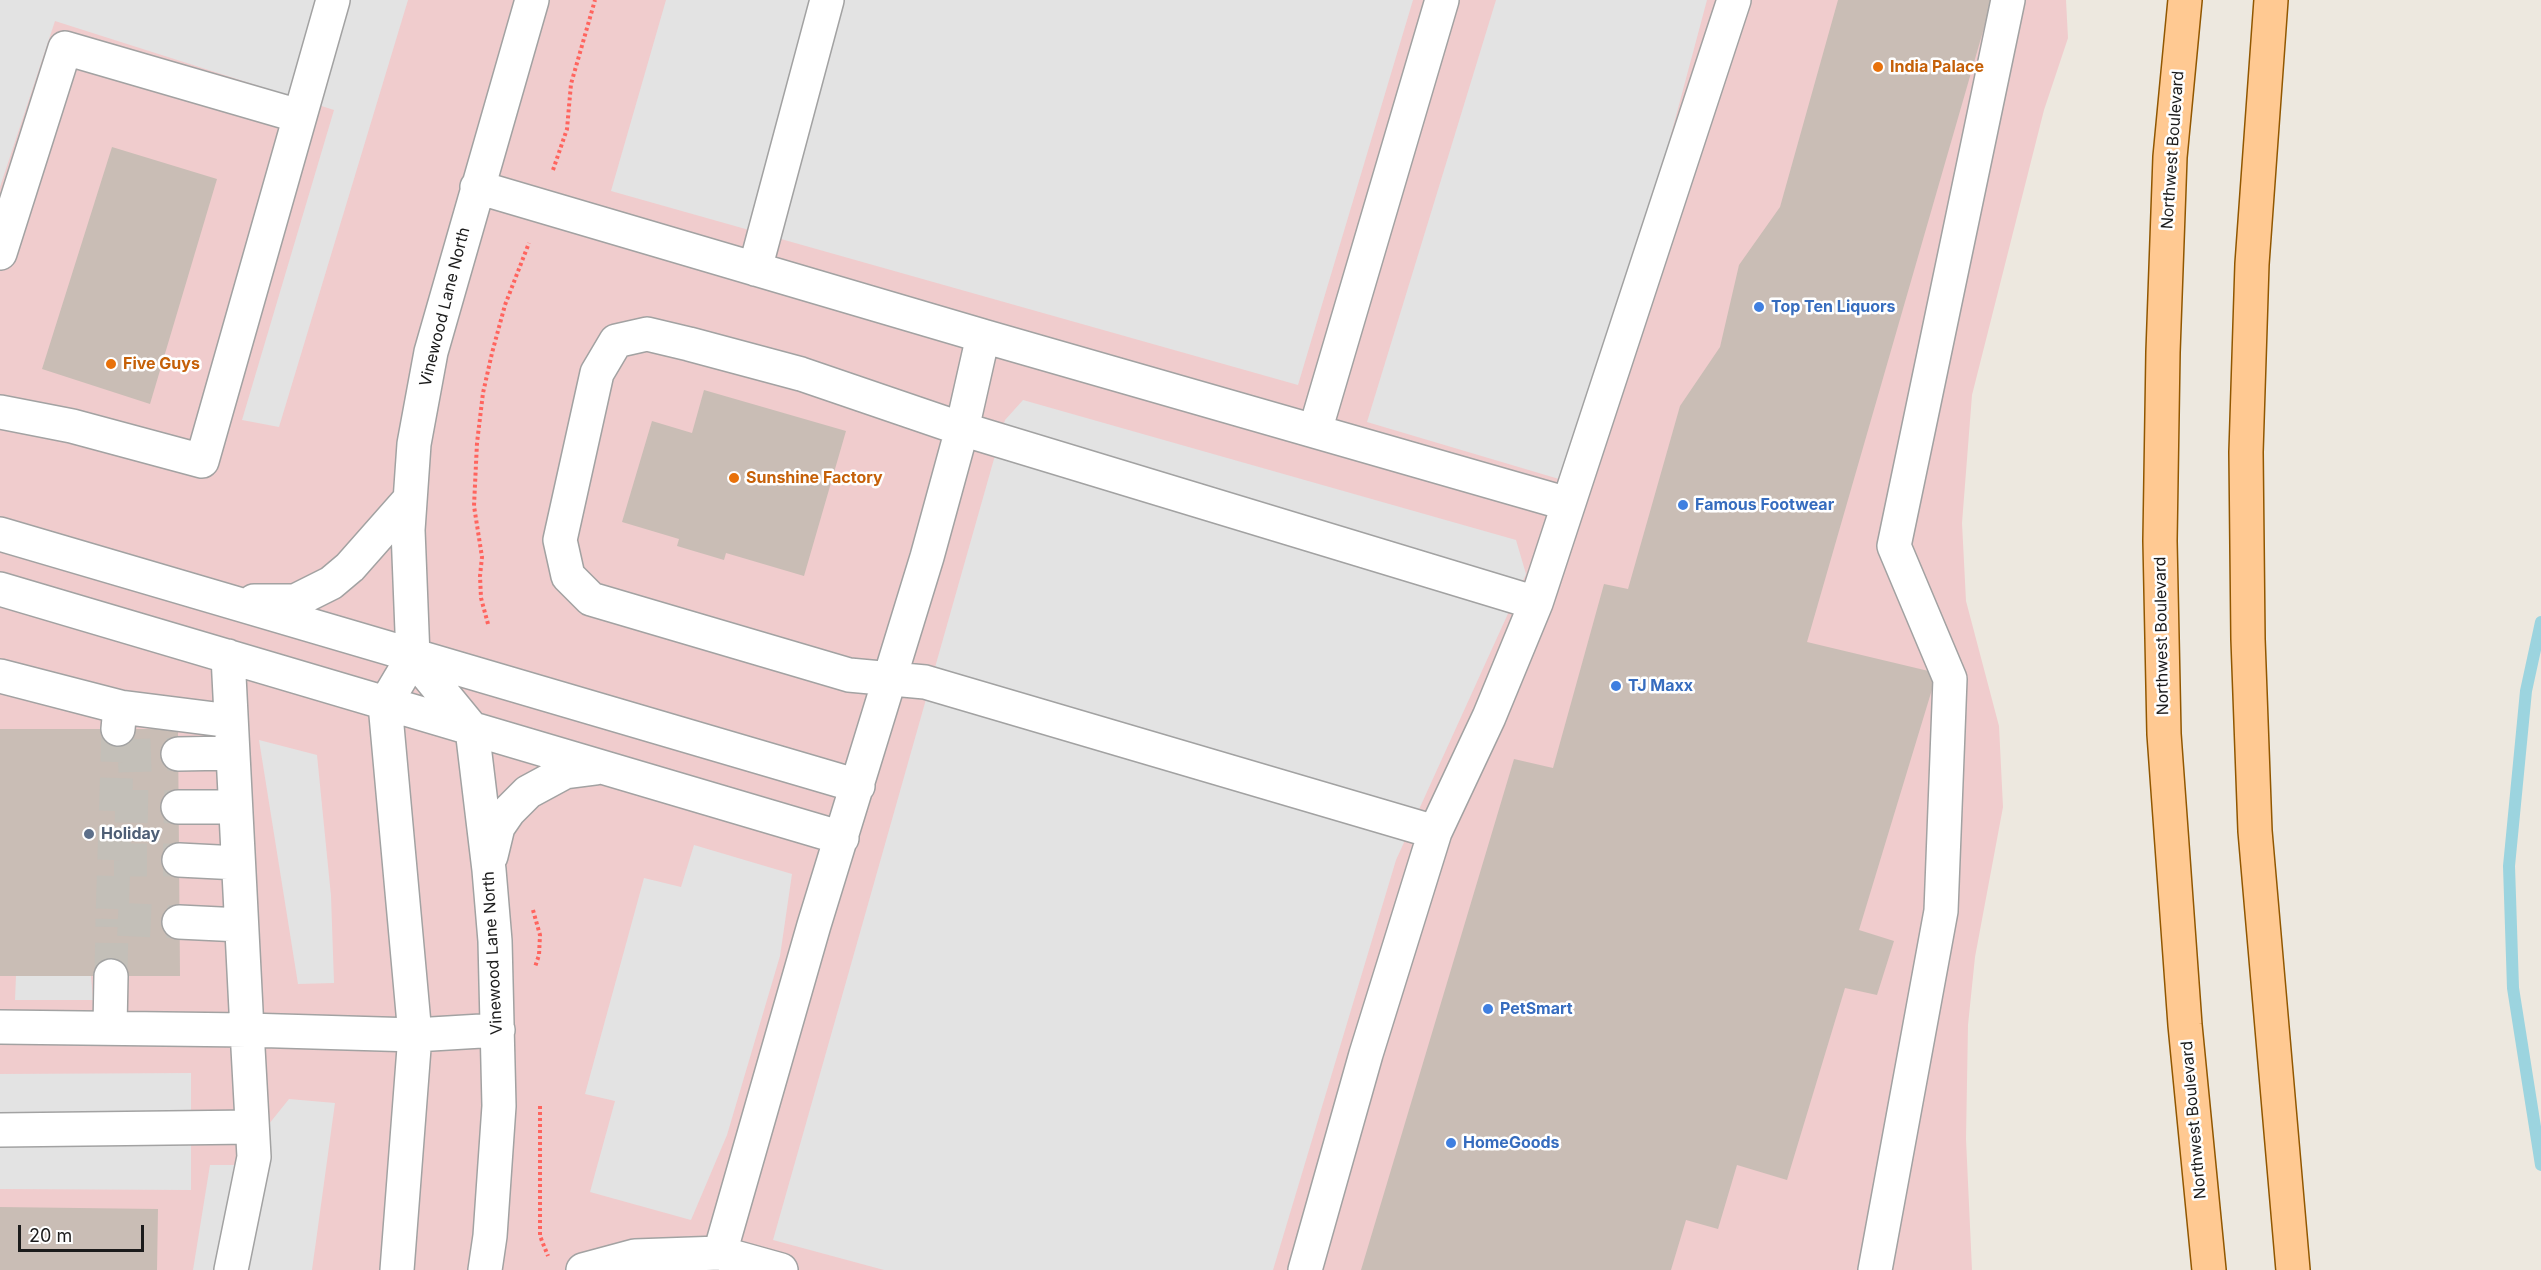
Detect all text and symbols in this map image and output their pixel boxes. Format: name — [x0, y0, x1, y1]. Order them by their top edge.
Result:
place label: India Palace — [1890, 57, 1984, 77]
marker: India Palace — [1871, 60, 1885, 74]
street label: Northwest Boulevard — [2158, 70, 2188, 230]
street label: Vinewood Lane North — [416, 225, 474, 389]
place label: Top Ten Liquors — [1771, 297, 1896, 317]
marker: Top Ten Liquors — [1752, 300, 1766, 314]
place label: Five Guys — [123, 354, 200, 374]
marker: Five Guys — [104, 357, 118, 371]
place label: Sunshine Factory — [746, 468, 883, 488]
marker: Sunshine Factory — [727, 471, 741, 485]
place label: Famous Footwear — [1695, 495, 1834, 515]
marker: Famous Footwear — [1676, 498, 1690, 512]
street label: Northwest Boulevard — [2151, 556, 2173, 716]
place label: TJ Maxx — [1628, 676, 1693, 696]
marker: TJ Maxx — [1609, 679, 1623, 693]
place label: Holiday — [101, 824, 160, 844]
marker: Holiday — [82, 827, 96, 841]
street label: Vinewood Lane North — [479, 871, 507, 1035]
place label: PetSmart — [1500, 999, 1573, 1019]
marker: PetSmart — [1481, 1002, 1495, 1016]
street label: Northwest Boulevard — [2178, 1040, 2210, 1200]
place label: HomeGoods — [1463, 1133, 1560, 1153]
marker: HomeGoods — [1444, 1136, 1458, 1150]
scale bar — [21, 1213, 147, 1251]
text: 20 m — [29, 1225, 72, 1246]

